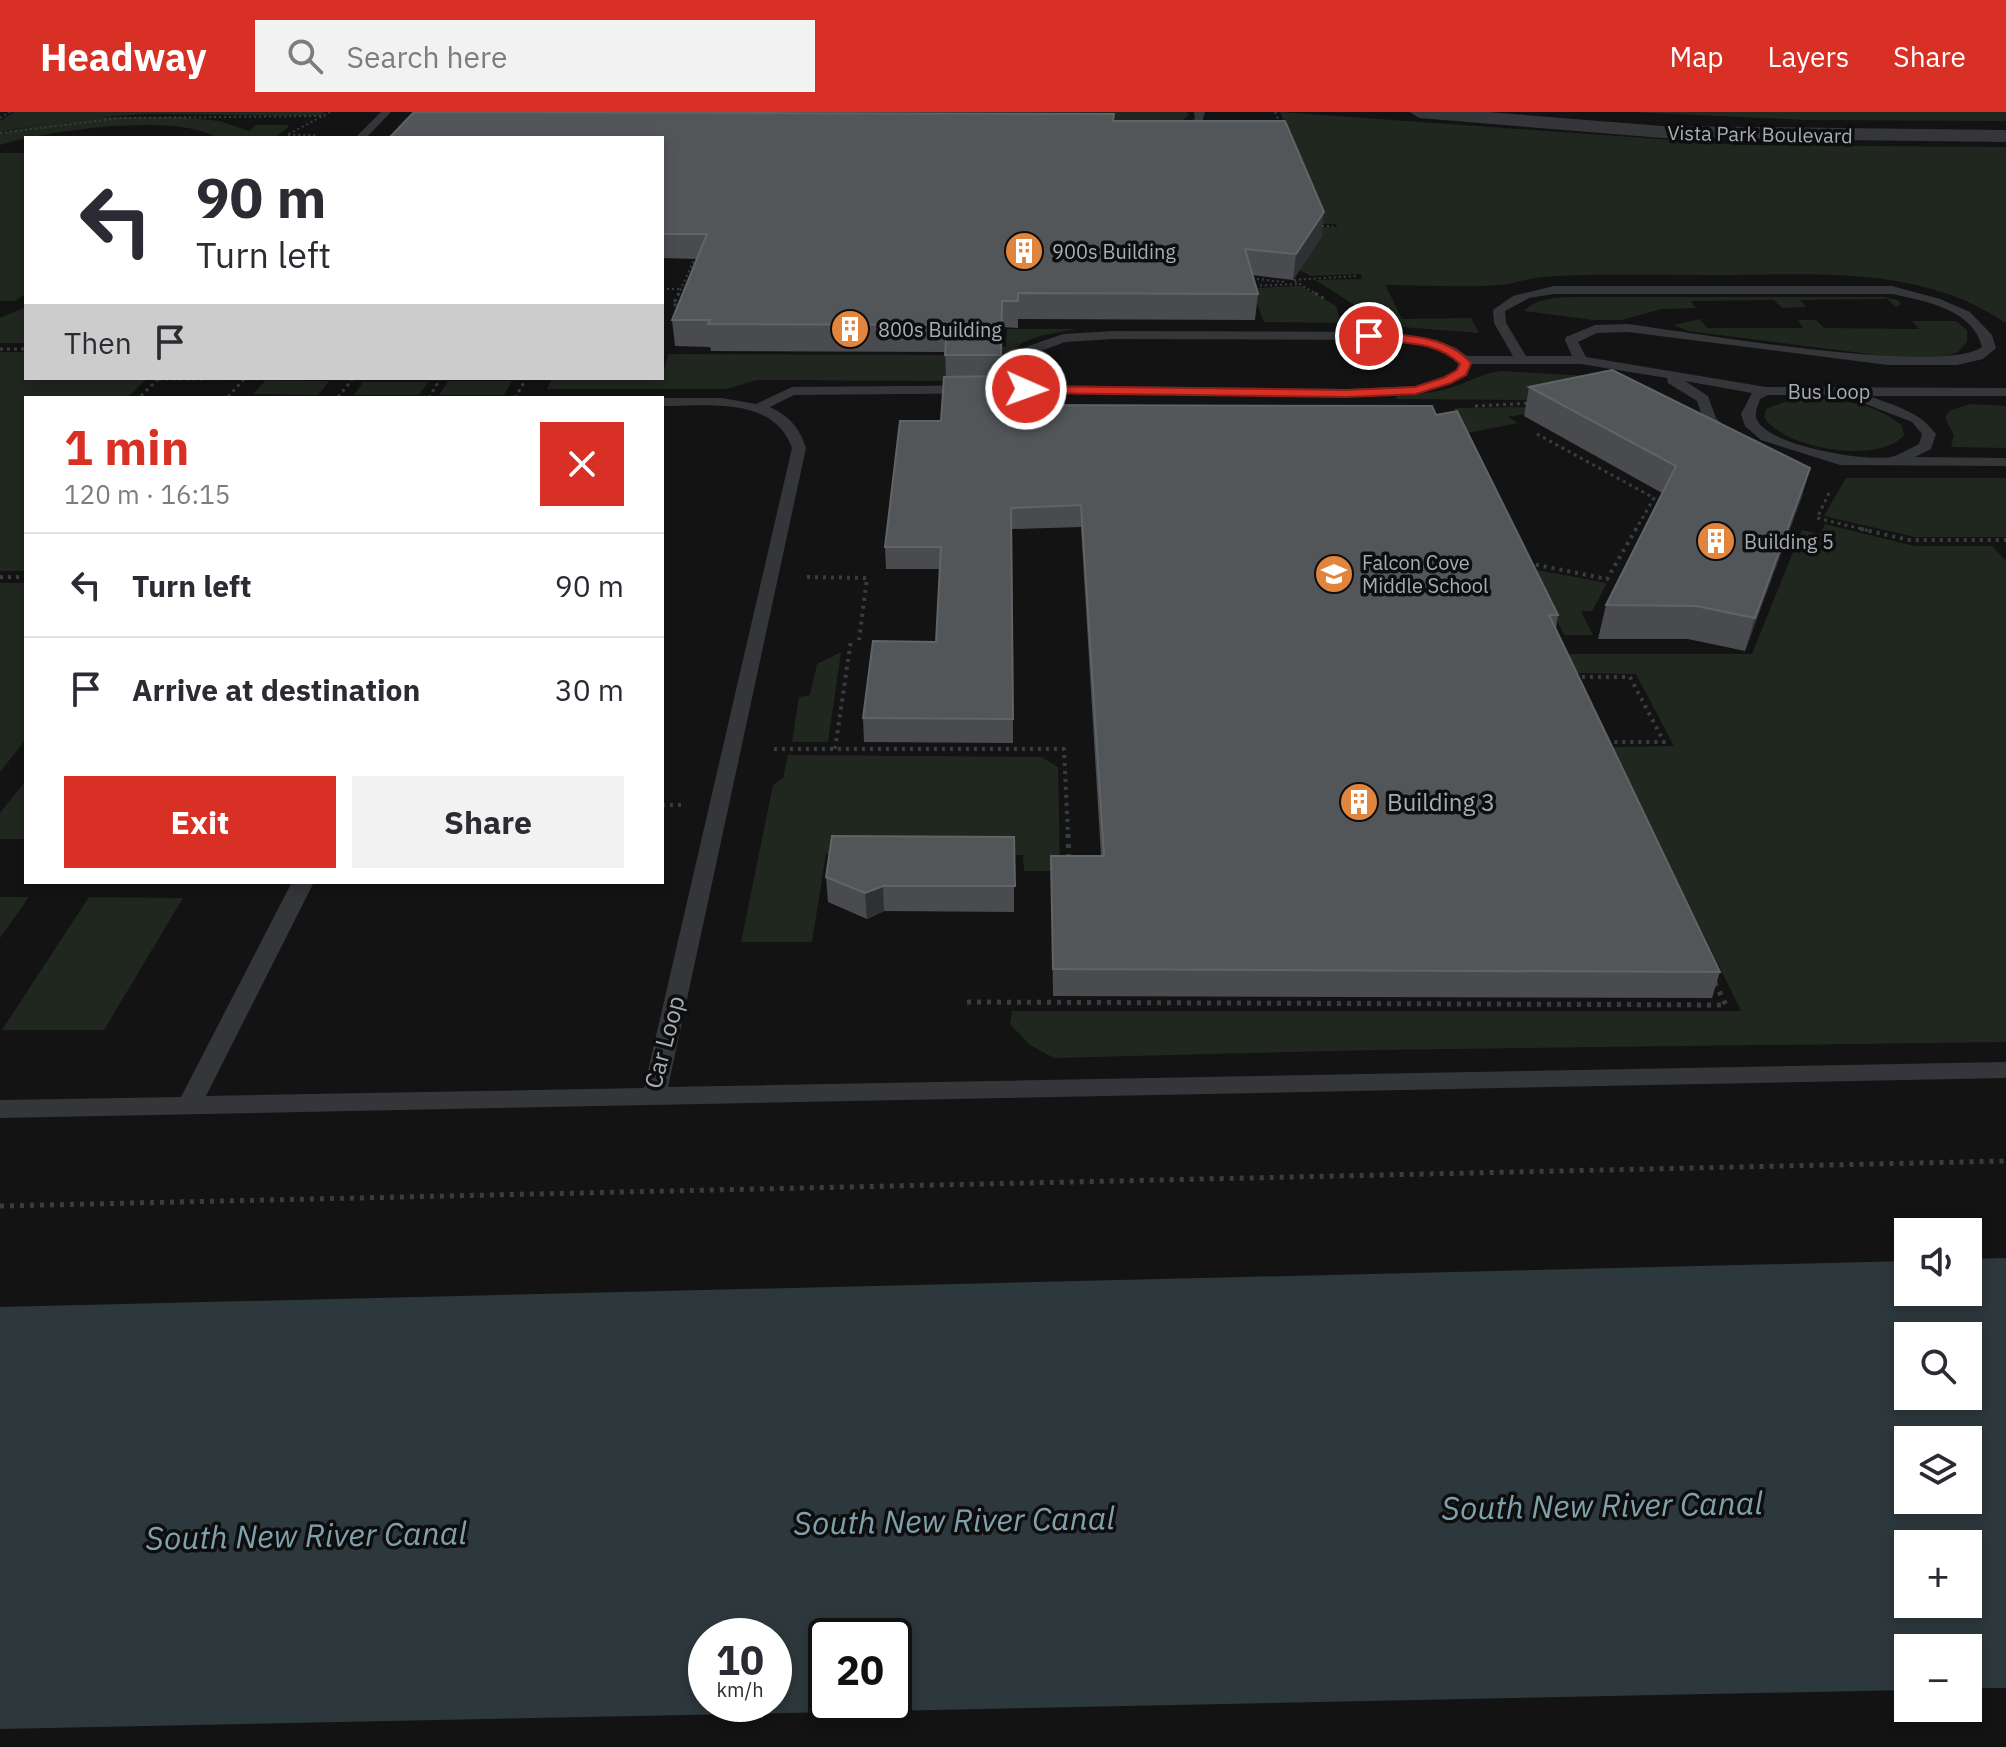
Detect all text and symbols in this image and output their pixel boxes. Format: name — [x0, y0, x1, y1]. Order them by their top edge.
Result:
search box — [255, 20, 815, 92]
text: Headway — [40, 32, 207, 81]
icon: search — [283, 34, 327, 78]
text: Search here — [347, 37, 507, 76]
text: Map — [1669, 38, 1723, 75]
text: Layers — [1767, 38, 1849, 75]
text: Share — [1893, 38, 1966, 75]
street label: Vista Park Boulevard — [1667, 119, 1853, 149]
text: 90 m — [196, 161, 326, 233]
icon: left — [64, 168, 168, 272]
building icon: 900s Building — [1003, 230, 1045, 272]
text: Turn left — [196, 231, 331, 278]
place label: 900s Building — [1052, 238, 1176, 265]
pin — [1335, 302, 1403, 370]
building icon: 800s Building — [829, 308, 871, 350]
icon: arrive — [1347, 314, 1391, 358]
place label: 800s Building — [878, 316, 1002, 343]
icon: arrive — [148, 320, 192, 364]
text: Then — [64, 323, 132, 362]
position arrow — [984, 347, 1068, 431]
street label: Bus Loop — [1788, 378, 1870, 405]
text: 1 min — [64, 416, 189, 478]
button: close — [540, 422, 624, 506]
text: 120 m · 16:15 — [64, 477, 230, 511]
building icon: Building 5 — [1695, 520, 1737, 562]
place label: Building 5 — [1744, 528, 1834, 555]
place label: Falcon Cove Middle School — [1362, 549, 1488, 599]
school or university icon: Falcon Cove Middle School — [1313, 553, 1355, 595]
icon: left — [64, 563, 108, 607]
text: Turn left — [132, 566, 251, 605]
text: 90 m — [555, 566, 624, 605]
icon: arrive — [64, 667, 108, 711]
text: Arrive at destination — [132, 670, 420, 709]
text: 30 m — [555, 670, 624, 709]
button: Exit — [64, 776, 336, 868]
button: Share — [352, 776, 624, 868]
building icon: Building 3 — [1338, 781, 1380, 823]
place label: Building 3 — [1387, 786, 1495, 818]
street label: Car Loop — [636, 992, 692, 1092]
map controls — [1894, 1218, 1982, 1722]
button: sound — [1894, 1218, 1982, 1306]
button: search — [1894, 1322, 1982, 1410]
button: layers — [1894, 1426, 1982, 1514]
water label: South New River Canal — [1441, 1481, 1764, 1529]
water label: South New River Canal — [793, 1496, 1116, 1544]
water label: South New River Canal — [145, 1511, 468, 1559]
button: + — [1894, 1530, 1982, 1618]
speed limit sign: 20 — [808, 1618, 912, 1722]
text: 10 — [716, 1634, 764, 1686]
button: − — [1894, 1634, 1982, 1722]
text: km/h — [716, 1676, 764, 1703]

